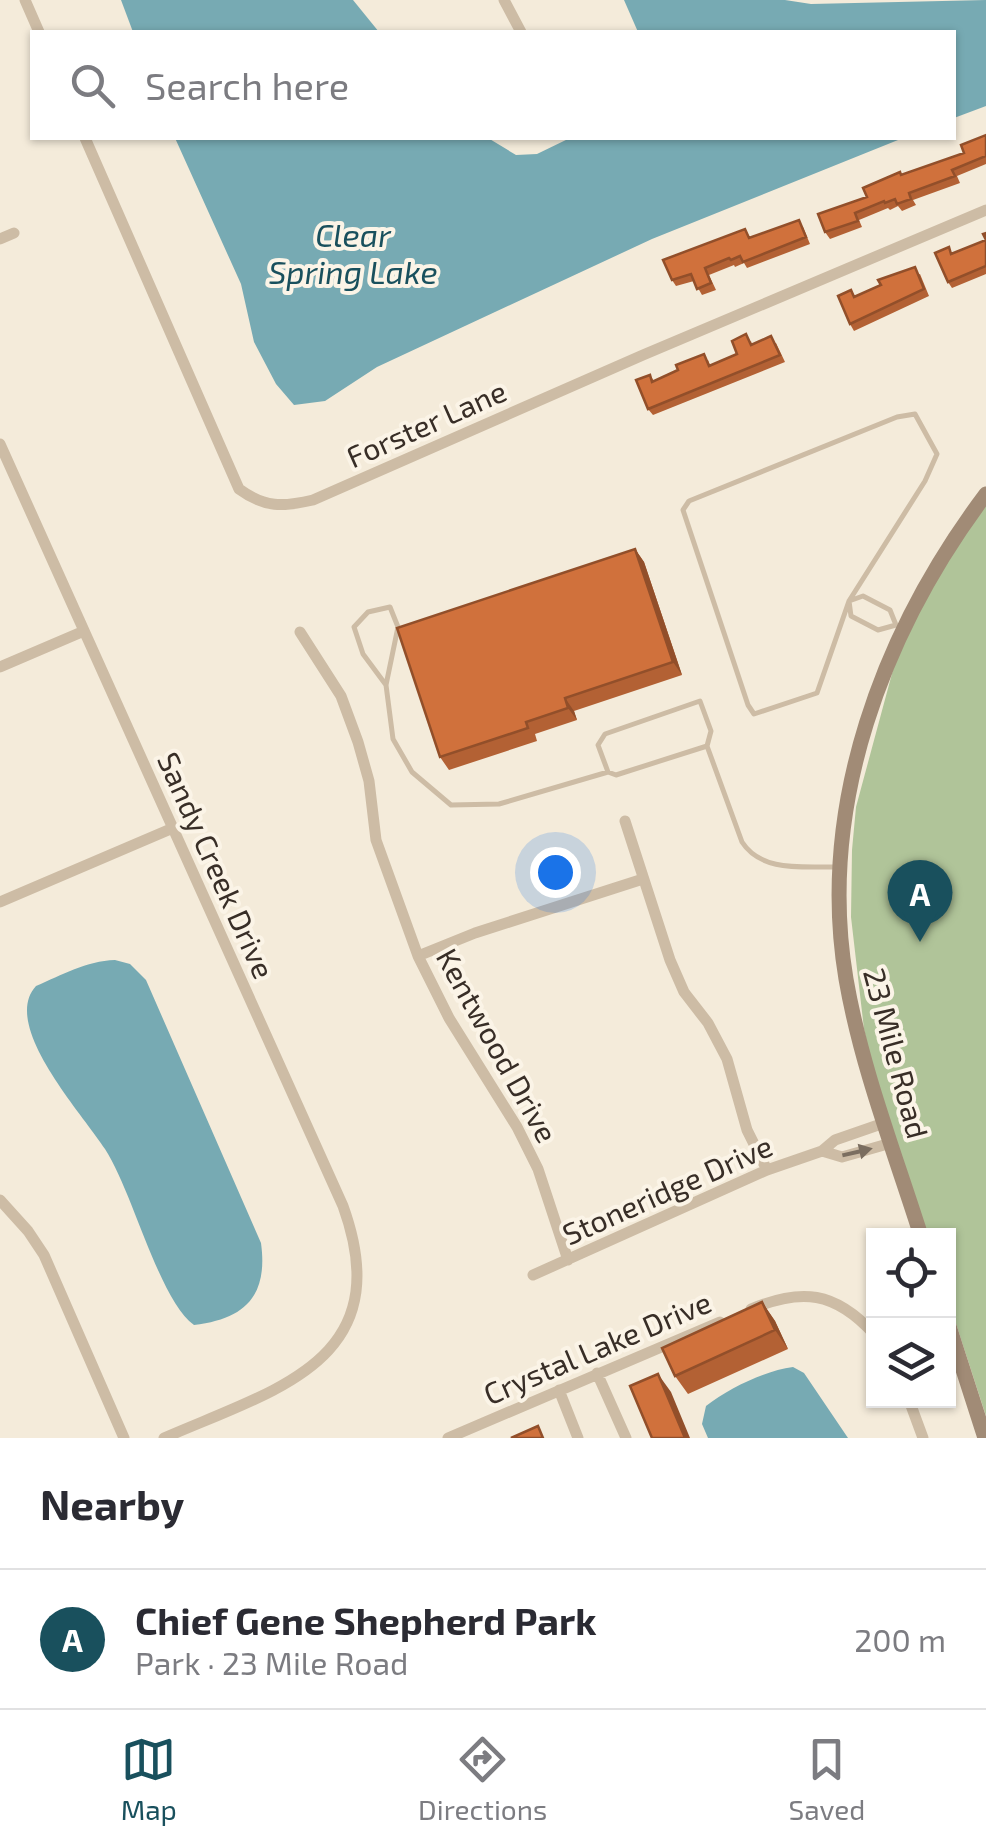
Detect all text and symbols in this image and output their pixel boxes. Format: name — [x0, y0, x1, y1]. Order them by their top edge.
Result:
search box — [30, 30, 956, 140]
icon: search — [65, 58, 120, 113]
text: Search here — [145, 62, 349, 108]
water label: Clear Spring Lake — [268, 215, 438, 291]
street label: Forster Lane — [341, 372, 511, 474]
street label: Sandy Creek Drive — [151, 746, 283, 984]
your location — [530, 847, 581, 898]
pin: A — [888, 860, 952, 942]
street label: Kentwood Drive — [430, 942, 566, 1148]
street label: 23 Mile Road — [857, 964, 937, 1142]
street label: Stoneridge Drive — [556, 1127, 778, 1251]
one-way arrow — [841, 1144, 872, 1159]
map controls — [866, 1228, 956, 1408]
button: locate — [866, 1228, 956, 1318]
street label: Crystal Lake Drive — [478, 1283, 716, 1411]
button: layers — [866, 1318, 956, 1408]
text: Nearby — [40, 1478, 184, 1528]
text: Chief Gene Shepherd Park — [135, 1597, 596, 1643]
text: A — [62, 1620, 83, 1658]
text: 200 m — [854, 1620, 946, 1658]
text: Park · 23 Mile Road — [135, 1643, 408, 1681]
tab: Map — [121, 1732, 177, 1826]
tab: Directions — [418, 1732, 547, 1826]
tab: Saved — [789, 1732, 865, 1826]

